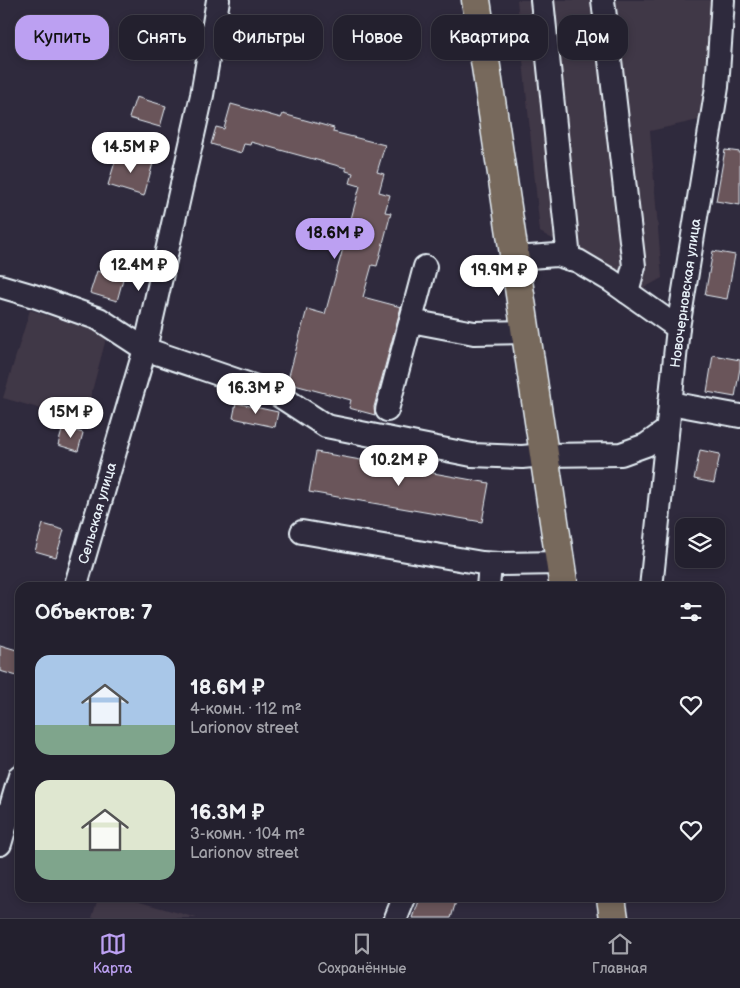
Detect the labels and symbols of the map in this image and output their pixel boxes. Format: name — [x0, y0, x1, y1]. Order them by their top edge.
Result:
pin: 14.5M ₽ — [85, 132, 177, 174]
street label: Новочерновская улица — [667, 217, 704, 369]
pin: 18.6M ₽ — [289, 218, 381, 260]
pin: 12.4M ₽ — [93, 250, 185, 292]
pin: 19.9M ₽ — [453, 254, 545, 297]
pin: 16.3M ₽ — [210, 372, 302, 415]
pin: 15M ₽ — [36, 396, 106, 439]
pin: 10.2M ₽ — [353, 444, 445, 487]
street label: Сельская улица — [75, 460, 120, 566]

